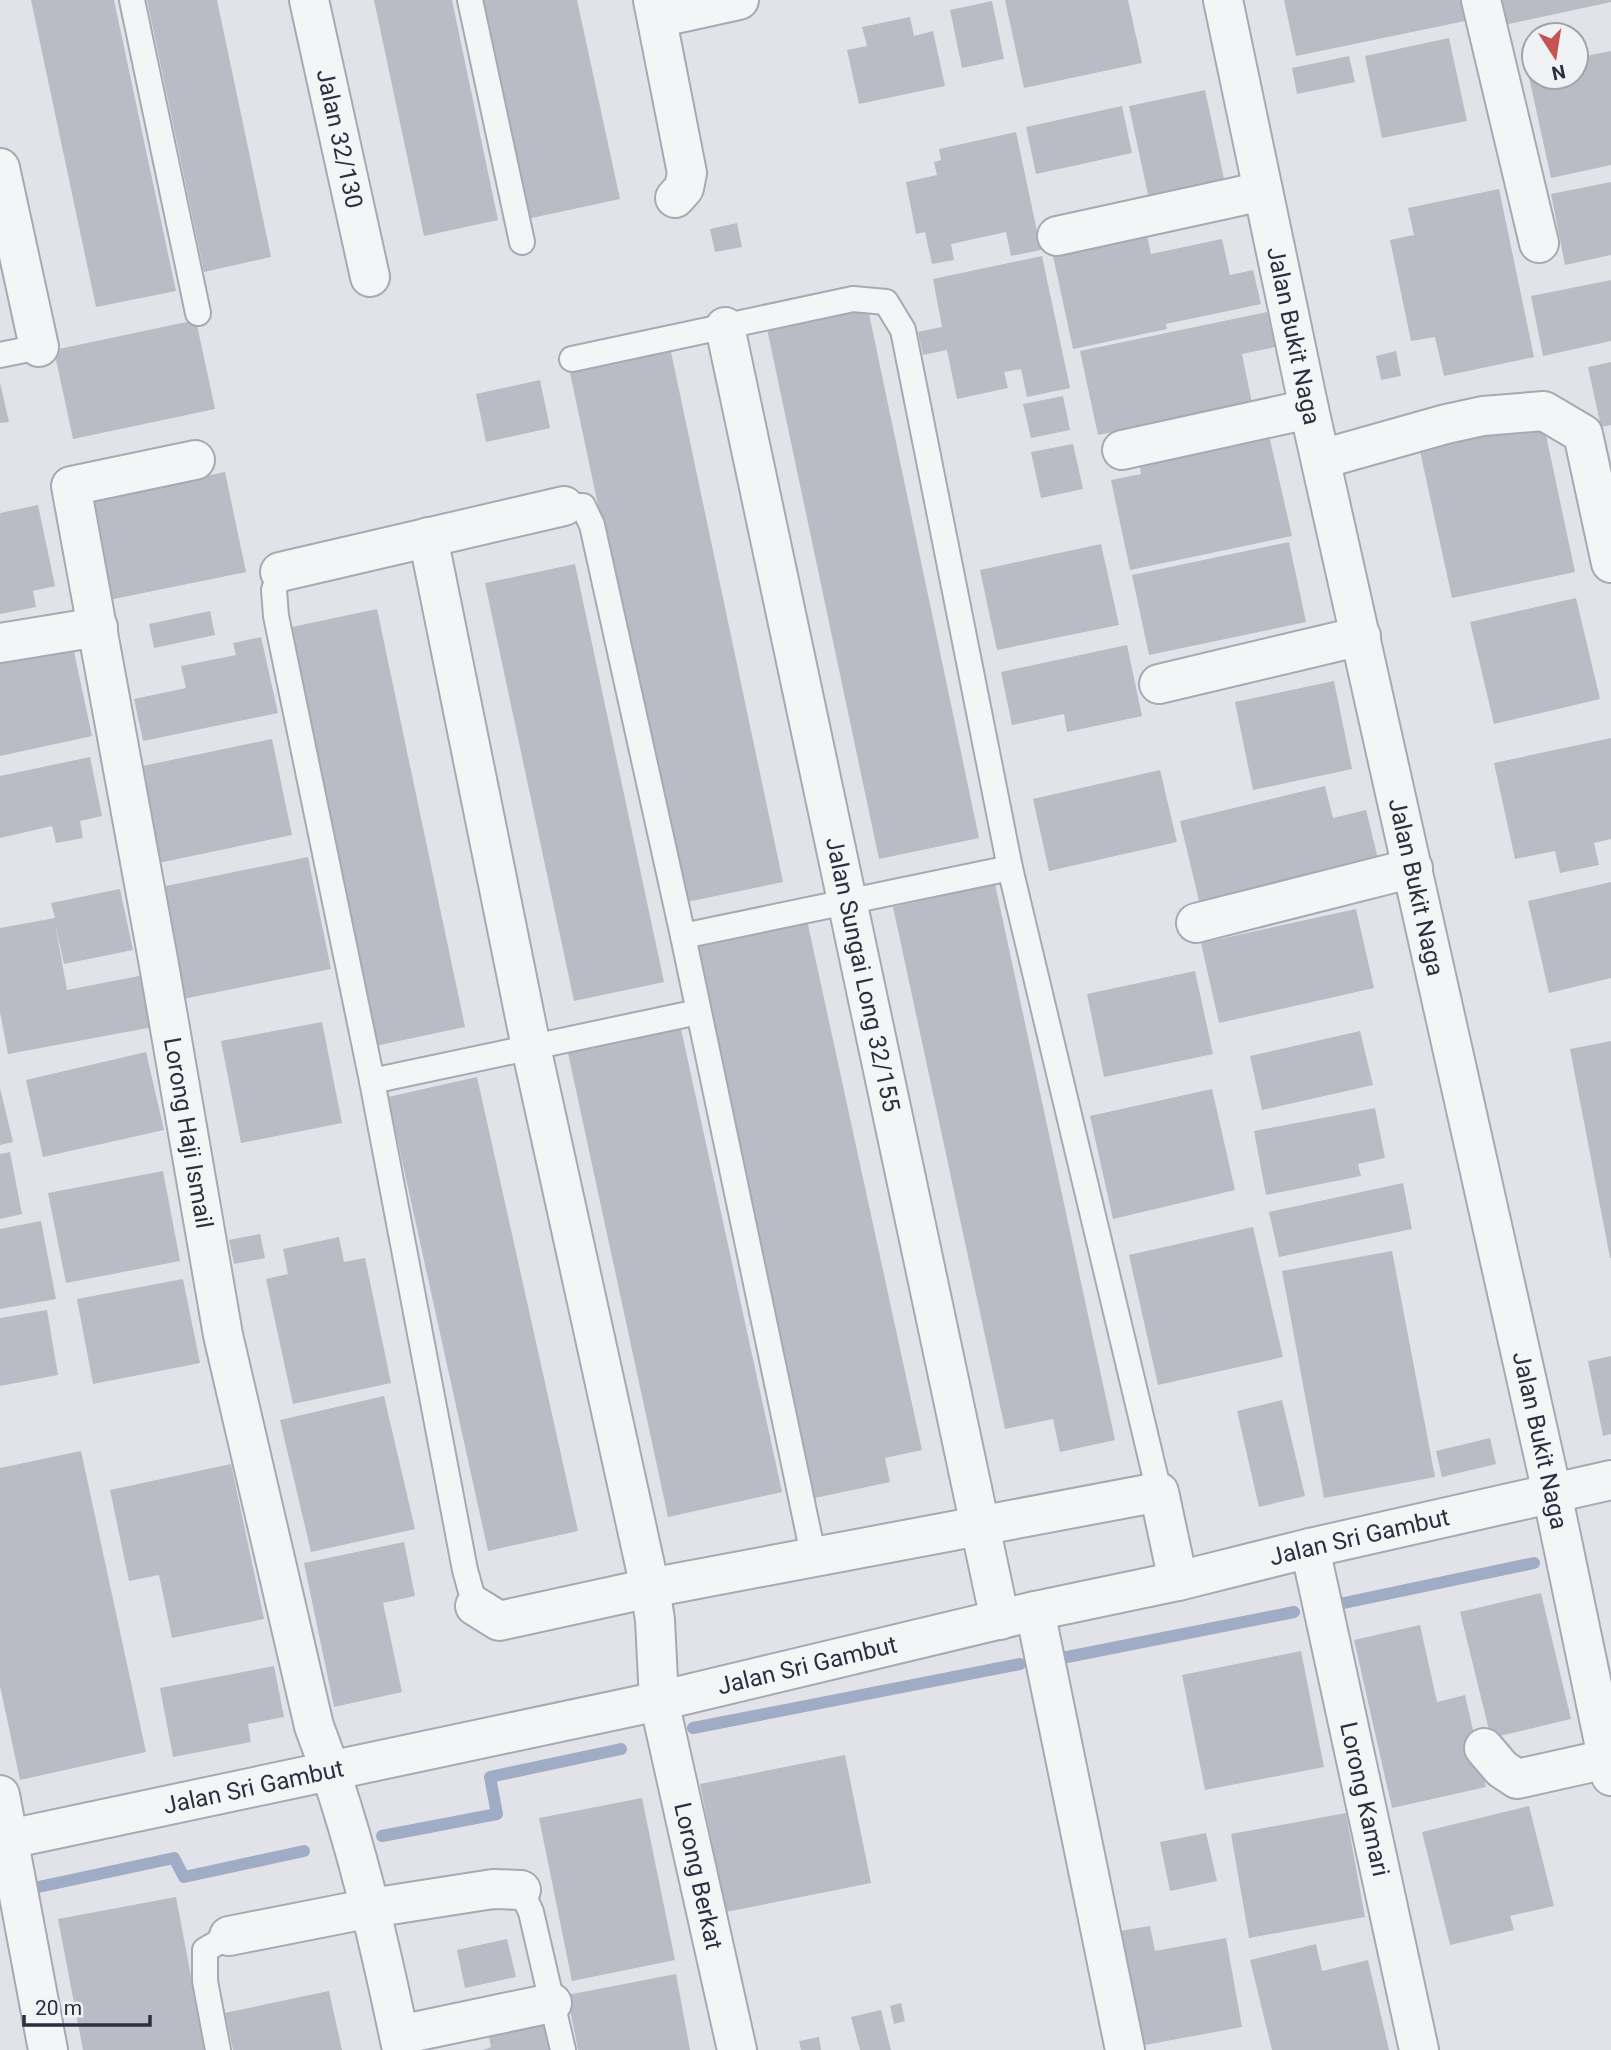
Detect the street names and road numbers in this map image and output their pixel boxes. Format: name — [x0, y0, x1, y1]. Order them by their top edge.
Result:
street label: Jalan 32/130 — [311, 66, 368, 211]
street label: Jalan Bukit Naga — [1261, 244, 1326, 427]
street label: Jalan Bukit Naga — [1383, 796, 1450, 979]
street label: Jalan Sungai Long 32/155 — [820, 835, 906, 1114]
street label: Lorong Haji Ismail — [158, 1035, 218, 1230]
street label: Jalan Bukit Naga — [1507, 1349, 1573, 1532]
street label: Jalan Sri Gambut — [1266, 1503, 1452, 1572]
street label: Jalan Sri Gambut — [715, 1631, 900, 1701]
street label: Lorong Kamari — [1334, 1719, 1395, 1879]
street label: Jalan Sri Gambut — [161, 1754, 346, 1820]
street label: Lorong Berkat — [668, 1800, 728, 1952]

